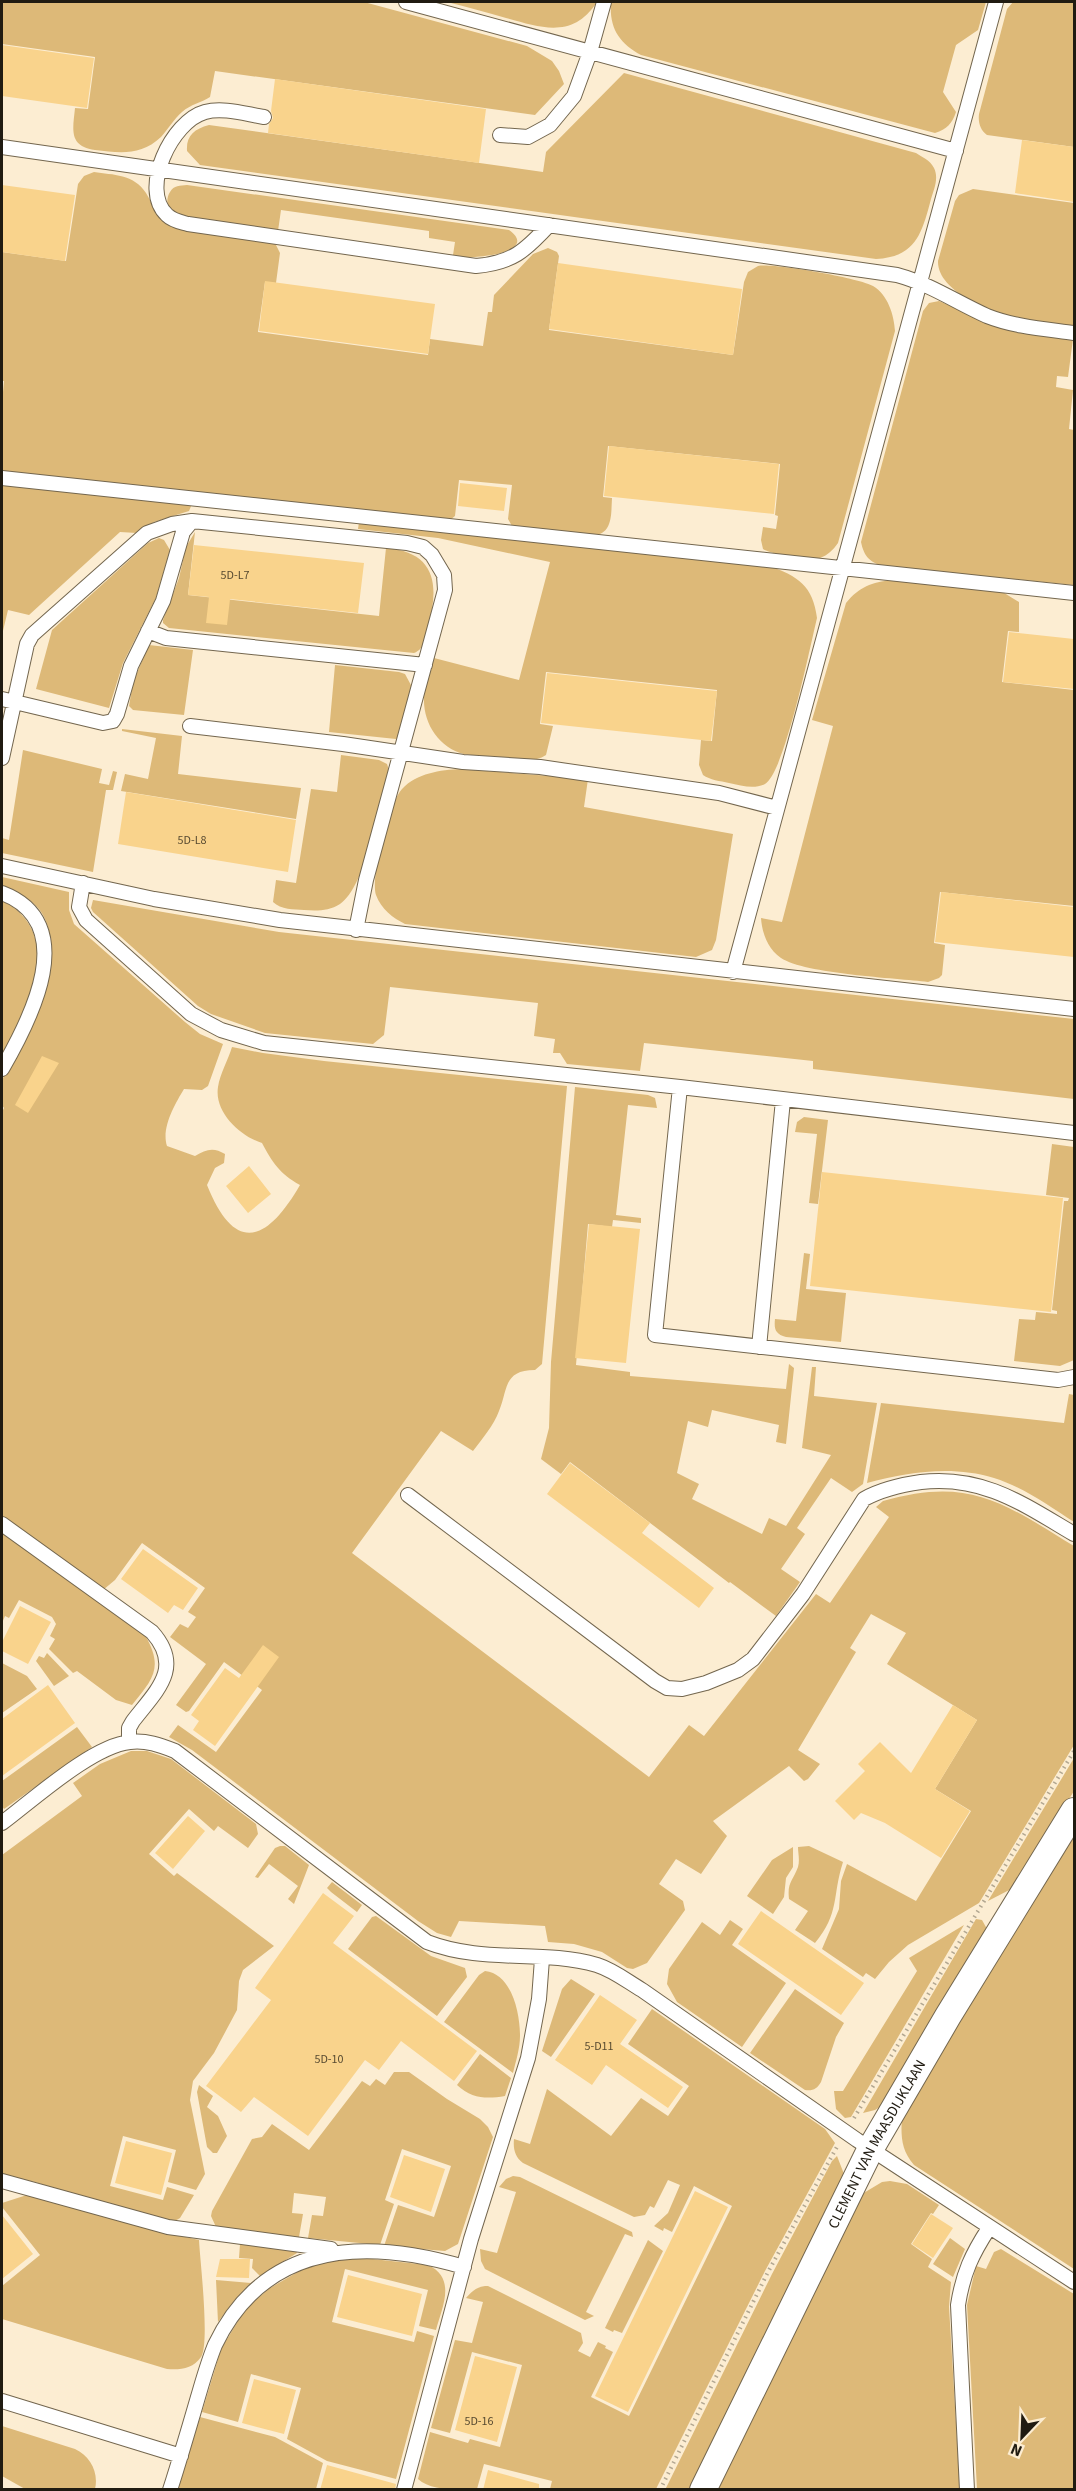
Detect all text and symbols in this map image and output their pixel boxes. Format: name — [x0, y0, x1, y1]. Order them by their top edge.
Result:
house number: 5D-L7 — [221, 567, 249, 584]
house number: 5D-L8 — [178, 832, 206, 849]
house number: 5-D11 — [584, 2038, 614, 2055]
house number: 5D-10 — [314, 2051, 344, 2068]
street label: CLEMENT VAN MAASDIJKLAAN — [822, 2056, 931, 2232]
north arrow — [992, 2407, 1052, 2467]
house number: 5D-16 — [464, 2413, 494, 2430]
text: N — [1007, 2438, 1026, 2462]

